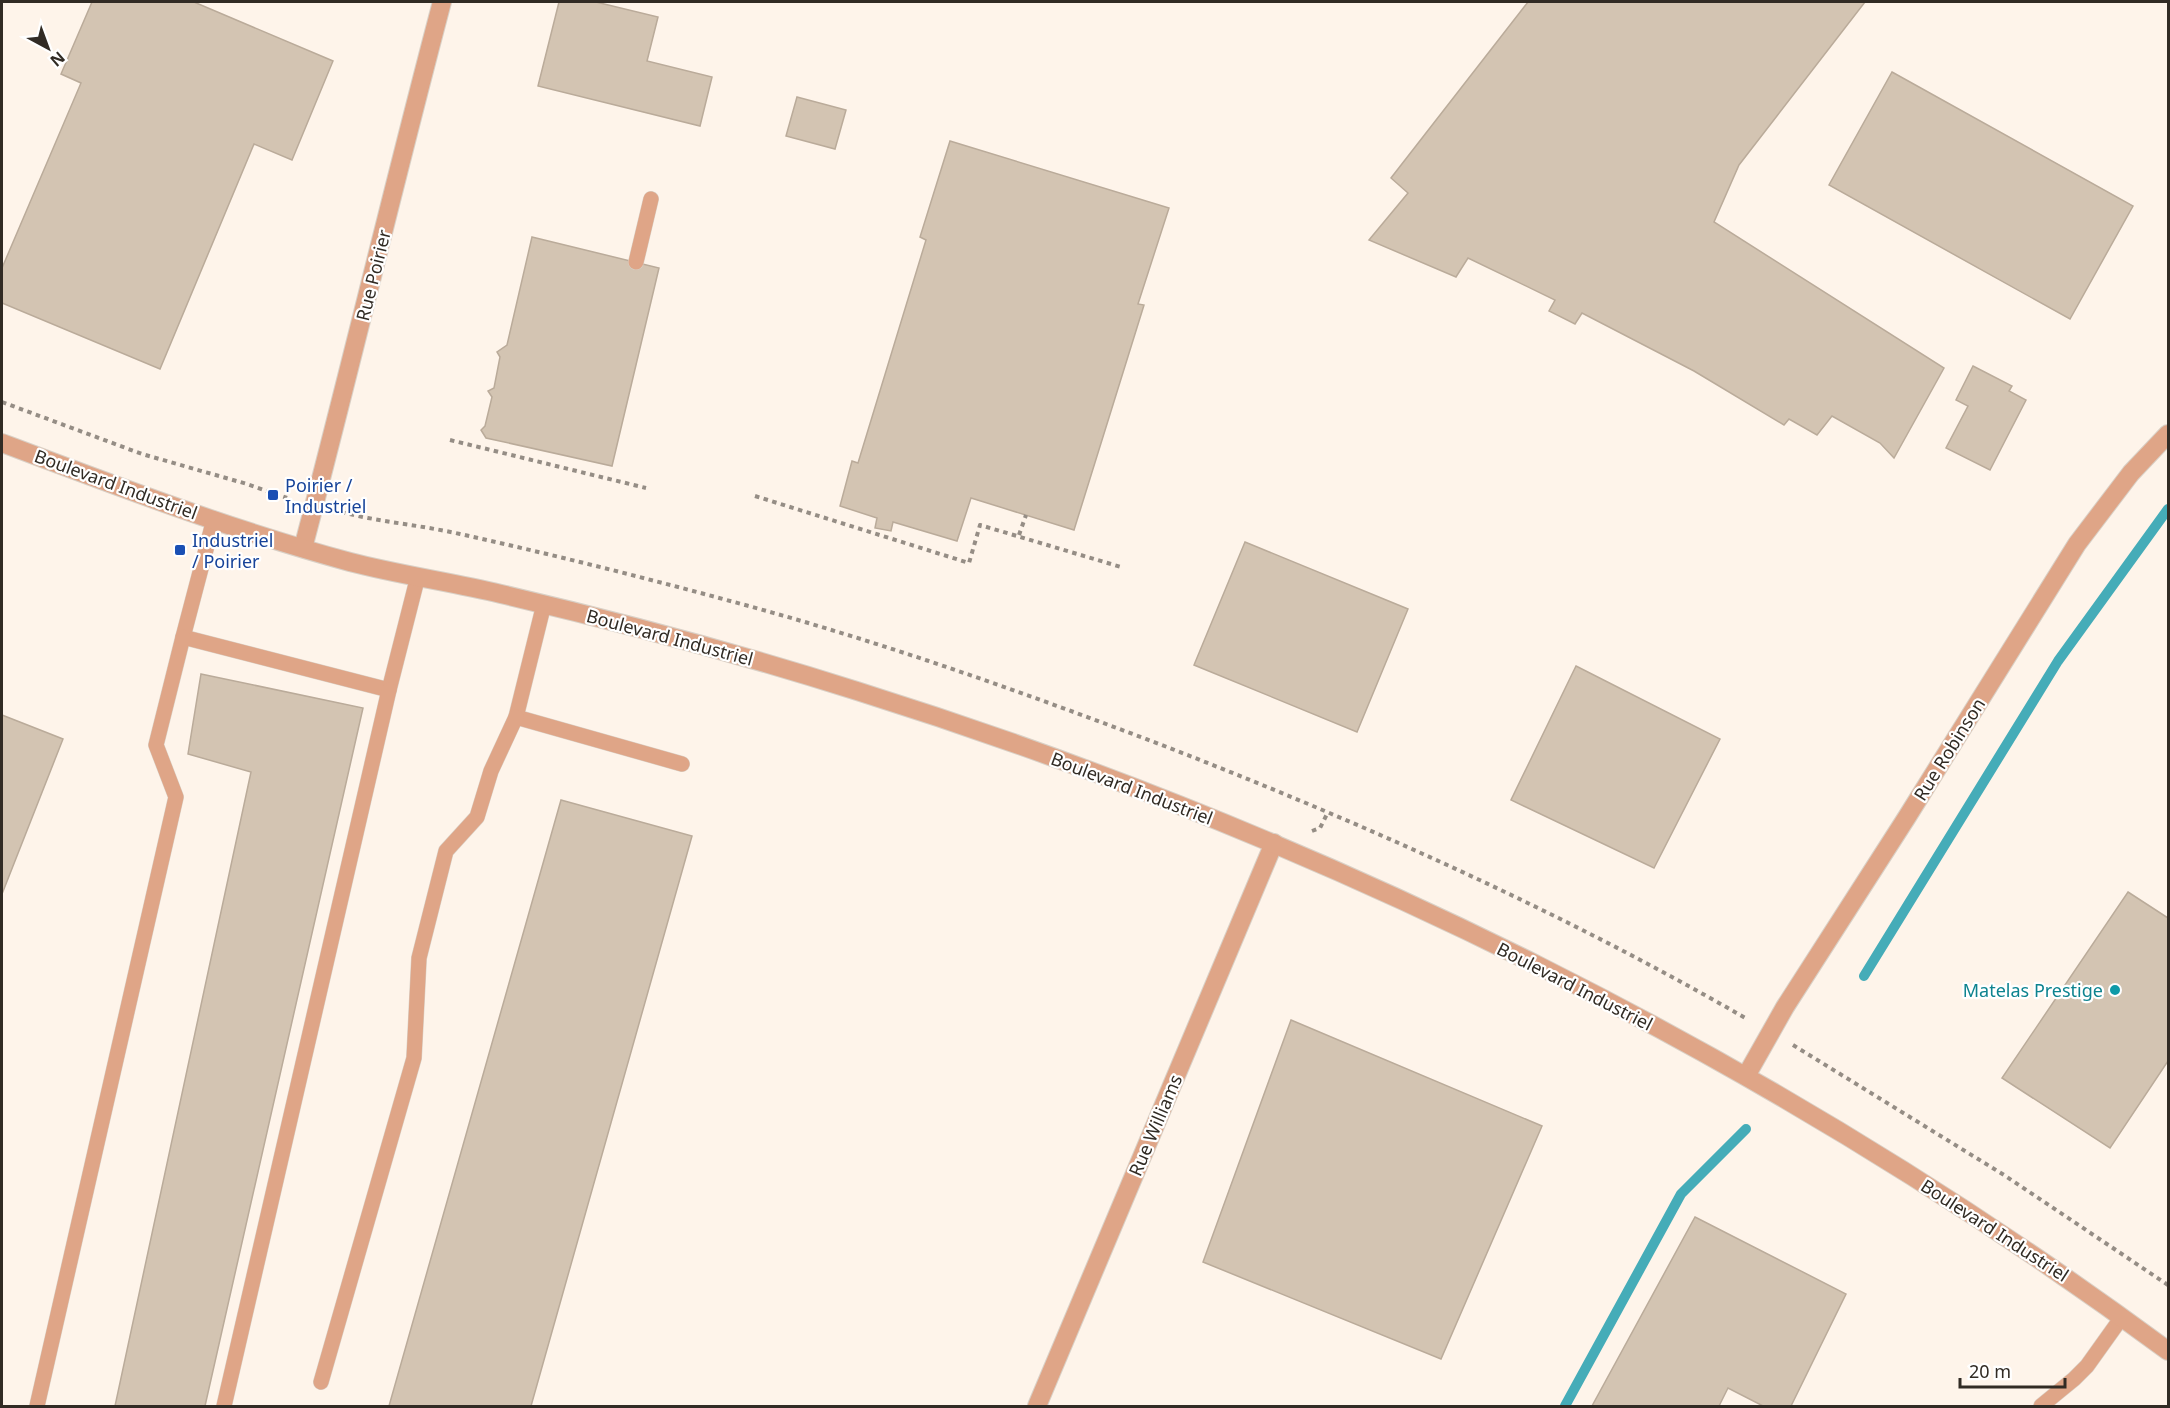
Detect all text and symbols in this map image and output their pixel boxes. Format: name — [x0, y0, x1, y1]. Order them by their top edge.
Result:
north arrow — [18, 18, 78, 78]
text: N — [46, 47, 70, 72]
street label: Rue Poirier — [350, 226, 396, 323]
street label: Boulevard Industriel — [31, 443, 201, 525]
place label: Poirier / Industriel — [285, 473, 366, 518]
marker: Poirier / Industriel — [266, 488, 280, 502]
place label: Industriel / Poirier — [192, 528, 273, 573]
marker: Industriel / Poirier — [173, 543, 187, 557]
street label: Boulevard Industriel — [584, 603, 756, 671]
street label: Rue Robinson — [1908, 693, 1990, 805]
street label: Boulevard Industriel — [1048, 746, 1216, 830]
street label: Boulevard Industriel — [1493, 936, 1657, 1036]
place label: Matelas Prestige — [1963, 978, 2103, 1002]
marker: Matelas Prestige — [2108, 983, 2122, 997]
street label: Rue Williams — [1123, 1071, 1187, 1179]
street label: Boulevard Industriel — [1916, 1173, 2074, 1287]
scale bar — [1960, 1351, 2065, 1389]
text: 20 m — [1969, 1359, 2011, 1383]

